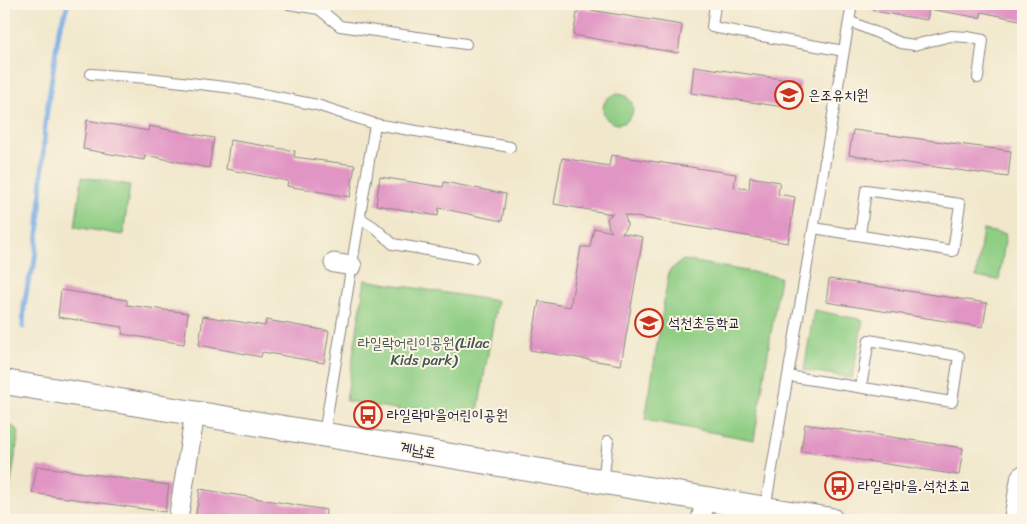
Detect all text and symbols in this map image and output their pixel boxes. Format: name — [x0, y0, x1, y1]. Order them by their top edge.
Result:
school or university icon: 은조유치원 — [774, 80, 804, 110]
place label: 은조유치원 — [808, 82, 868, 108]
school or university icon: 석천초등학교 — [634, 308, 664, 338]
place label: 석천초등학교 — [668, 310, 740, 336]
park label: 라일락어린이공원(Lilac Kids park) — [358, 330, 490, 373]
bus stop icon: 라일락마을어린이공원 — [353, 400, 383, 430]
place label: 라일락마을어린이공원 — [387, 402, 508, 428]
street label: 계남로 — [398, 434, 438, 466]
bus stop icon: 라일락마을.석천초교 — [824, 471, 854, 501]
place label: 라일락마을.석천초교 — [858, 473, 971, 499]

